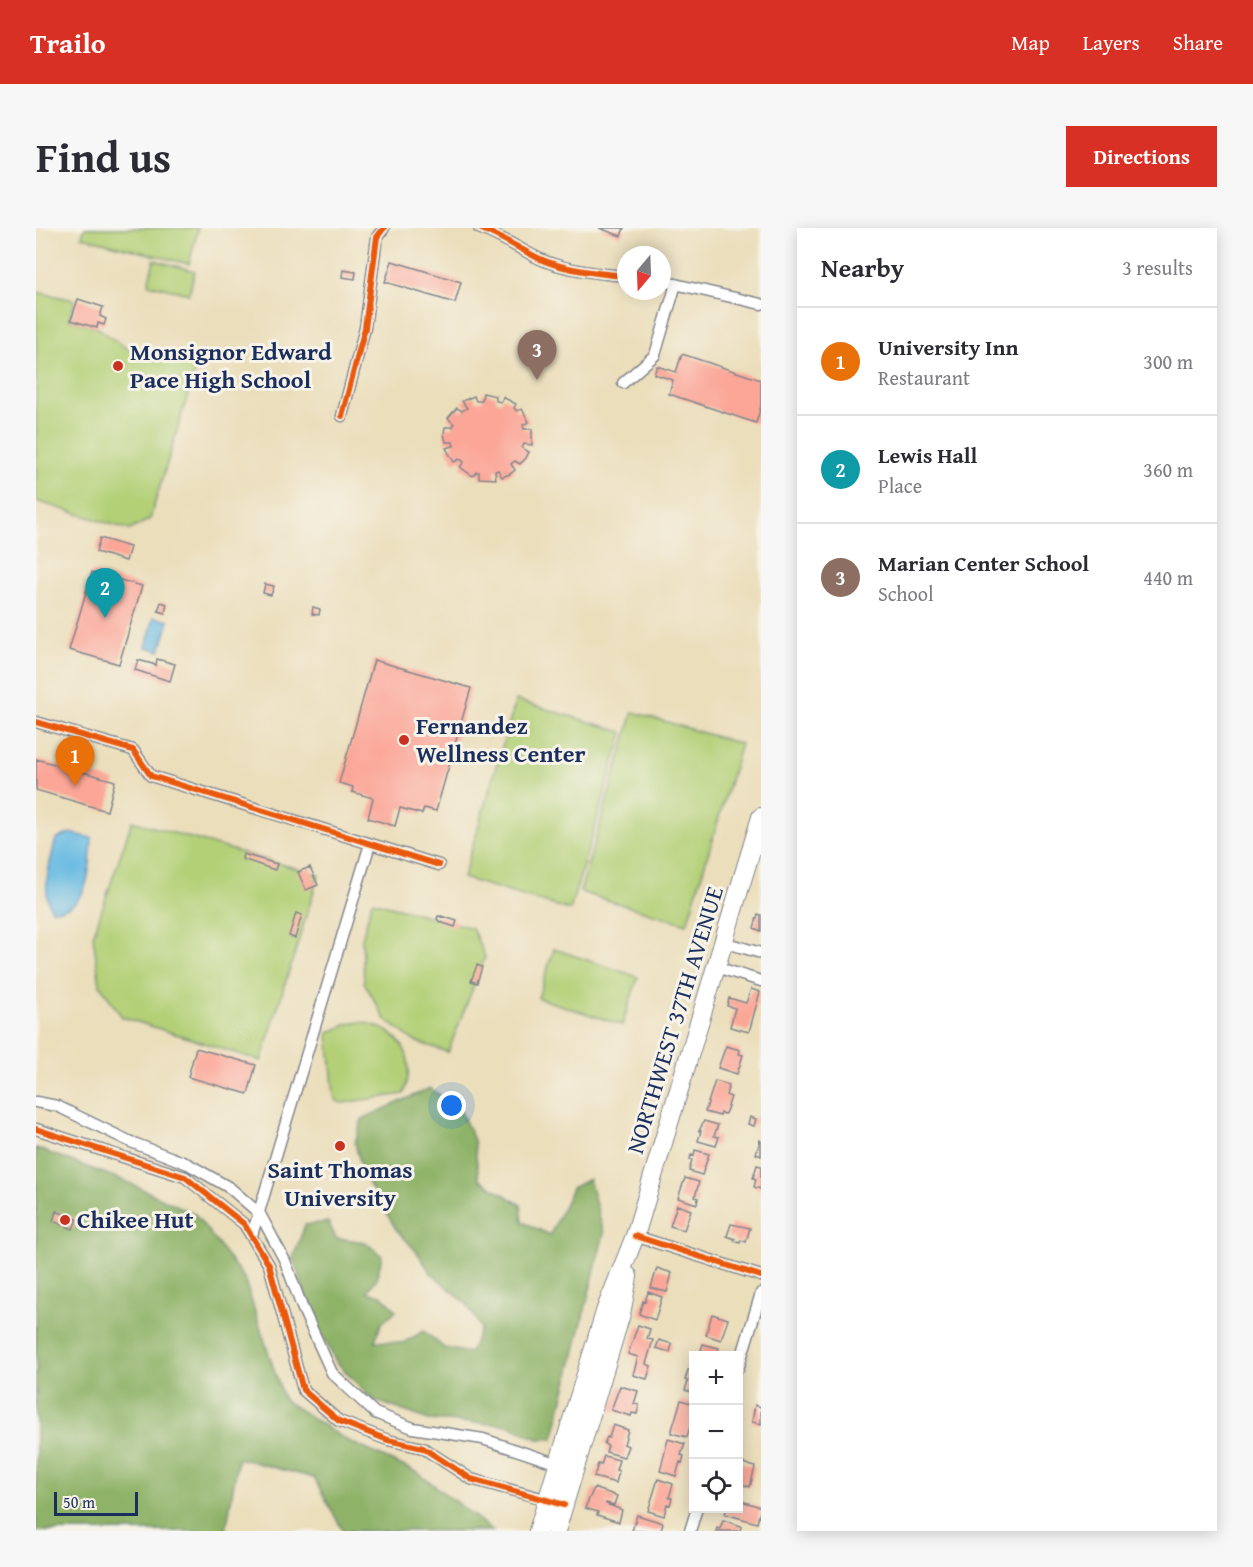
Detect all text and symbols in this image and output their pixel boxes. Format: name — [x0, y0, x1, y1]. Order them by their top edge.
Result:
text: Trailo — [30, 22, 106, 63]
text: Map — [1011, 27, 1050, 58]
text: Layers — [1083, 27, 1140, 58]
text: Share — [1173, 27, 1223, 58]
text: Find us — [36, 126, 171, 187]
button: Directions — [1066, 126, 1217, 187]
north arrow — [617, 246, 671, 300]
text: Nearby — [821, 248, 904, 287]
text: 3 results — [1122, 253, 1193, 282]
pin: 3 — [518, 330, 556, 380]
text: University Inn — [878, 331, 1018, 363]
place label: Monsignor Edward Pace High School — [130, 334, 332, 397]
text: 1 — [835, 347, 846, 376]
text: 300 m — [1143, 347, 1193, 376]
marker: Monsignor Edward Pace High School — [111, 359, 125, 373]
text: Restaurant — [878, 363, 970, 392]
text: Lewis Hall — [878, 439, 977, 471]
text: 2 — [835, 455, 846, 484]
text: 360 m — [1143, 455, 1193, 484]
text: Place — [878, 471, 922, 500]
text: Marian Center School — [878, 547, 1089, 579]
text: 3 — [835, 563, 846, 592]
text: 440 m — [1143, 563, 1193, 592]
pin: 2 — [86, 568, 124, 618]
text: School — [878, 579, 934, 608]
place label: Fernandez Wellness Center — [416, 708, 585, 771]
marker: Fernandez Wellness Center — [397, 733, 411, 747]
pin: 1 — [56, 736, 94, 786]
street label: NORTHWEST 37TH AVENUE — [617, 882, 732, 1158]
your location — [437, 1091, 466, 1120]
marker: Saint Thomas University — [333, 1139, 347, 1153]
place label: Saint Thomas University — [267, 1152, 413, 1215]
place label: Chikee Hut — [77, 1202, 194, 1237]
marker: Chikee Hut — [58, 1213, 72, 1227]
map controls — [689, 1351, 743, 1513]
button: + — [689, 1351, 743, 1405]
button: − — [689, 1405, 743, 1459]
button: locate — [689, 1459, 743, 1513]
scale bar — [54, 1489, 138, 1516]
text: 50 m — [63, 1490, 95, 1514]

